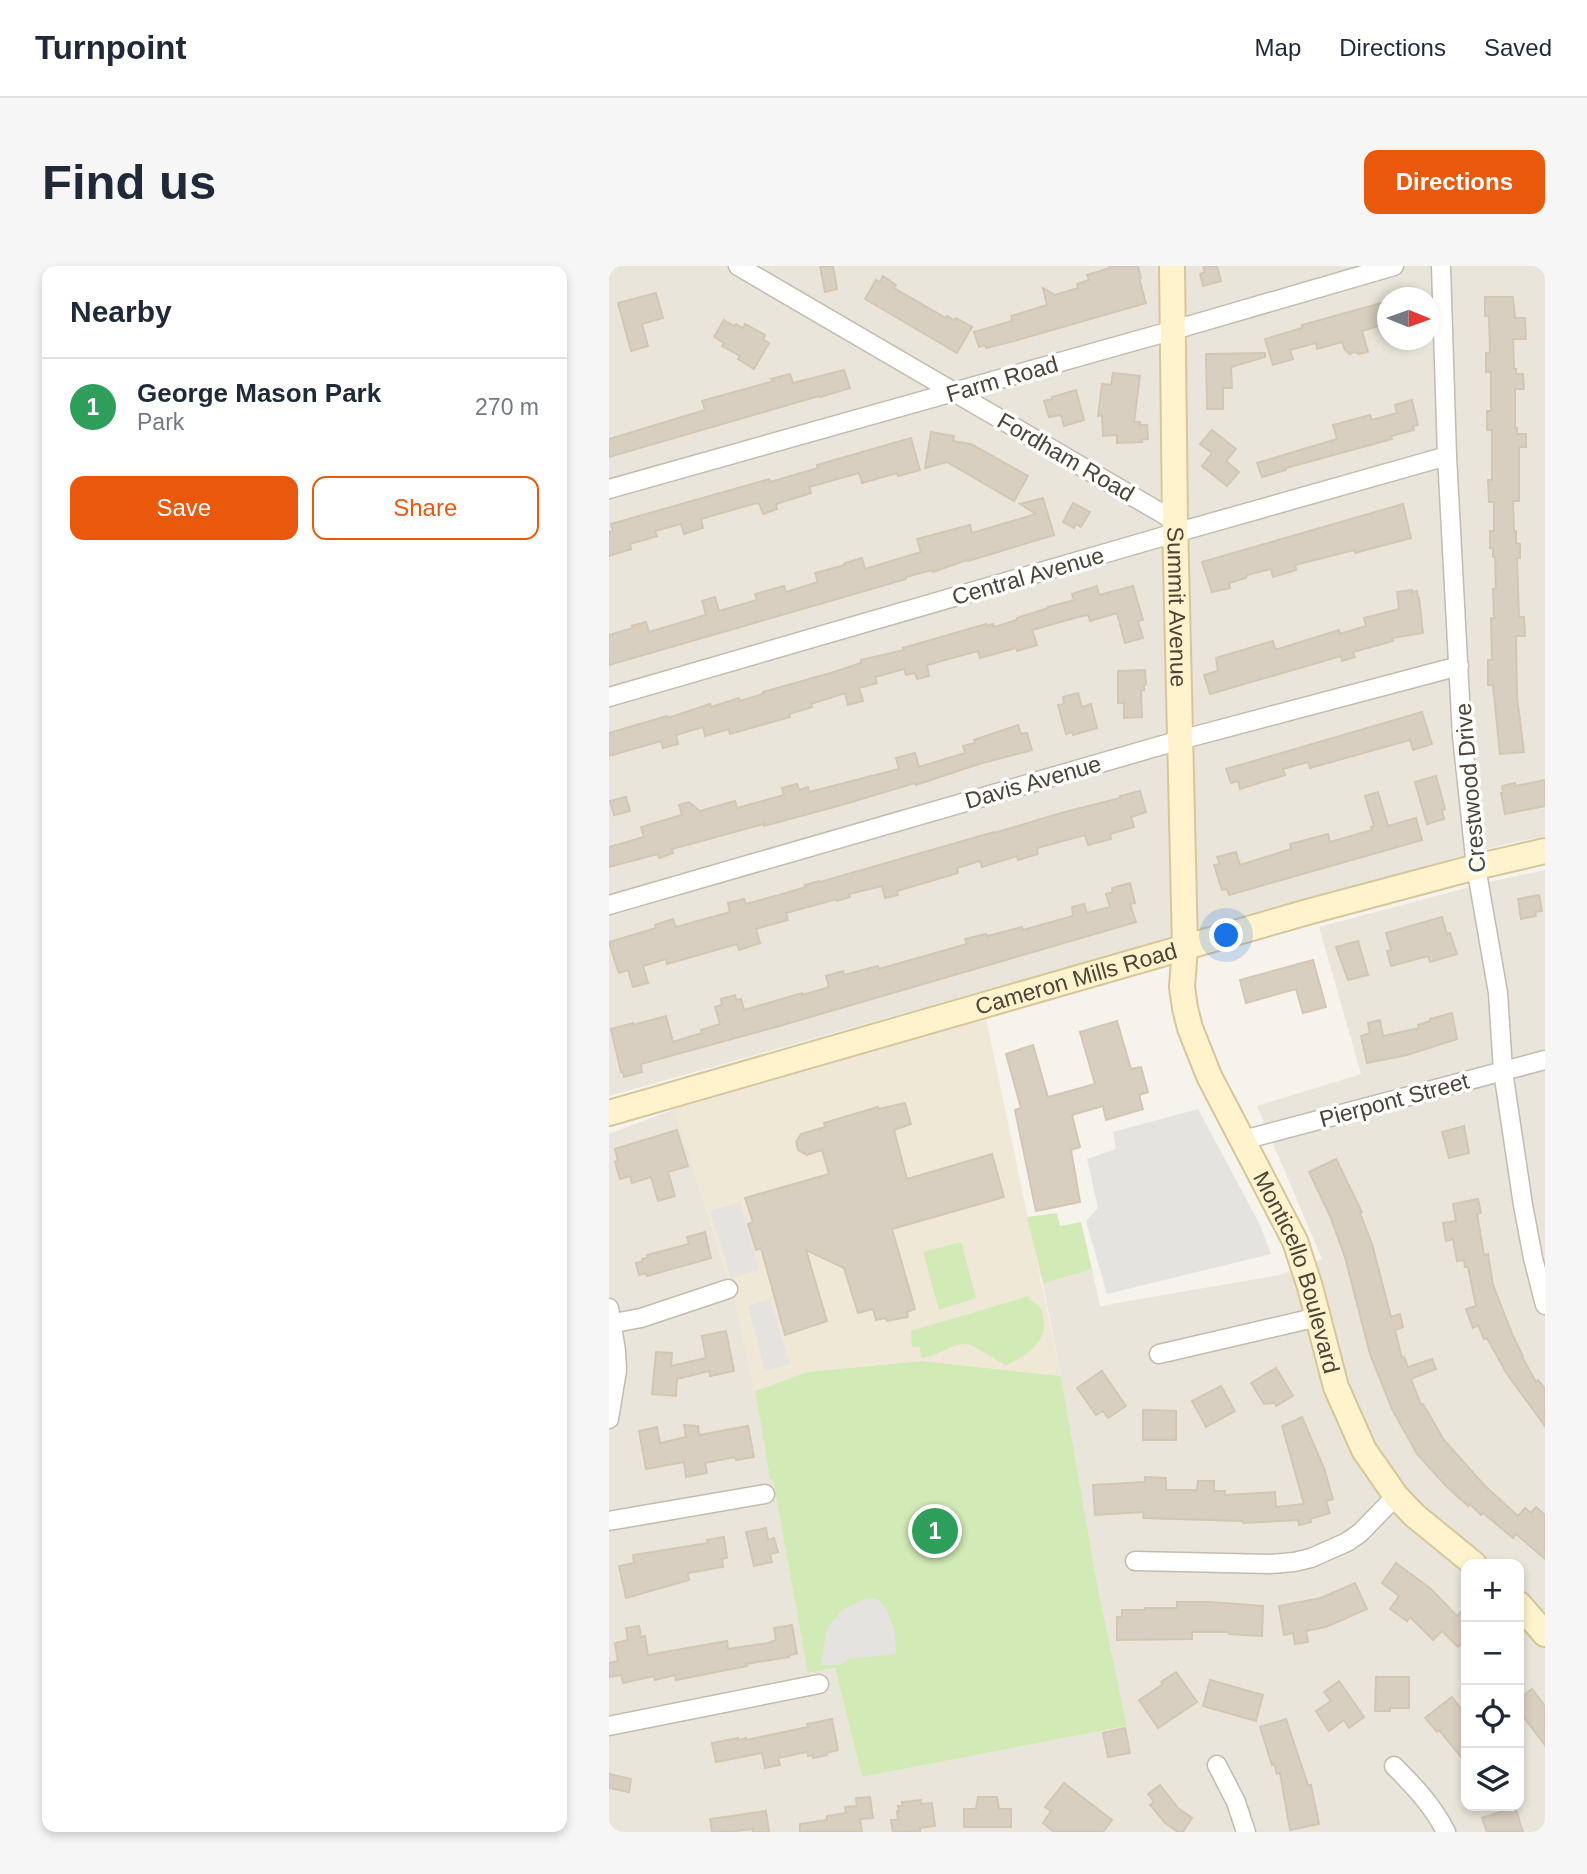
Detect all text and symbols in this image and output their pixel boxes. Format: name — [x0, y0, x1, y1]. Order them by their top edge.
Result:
text: Turnpoint — [35, 29, 187, 66]
text: Map — [1255, 34, 1301, 61]
text: Directions — [1339, 34, 1446, 61]
text: Saved — [1484, 34, 1552, 61]
button: Directions — [1364, 150, 1545, 214]
text: Find us — [42, 155, 216, 209]
north arrow — [1377, 287, 1440, 350]
text: Nearby — [70, 295, 172, 328]
street label: Farm Road — [943, 351, 1061, 407]
text: George Mason Park — [137, 378, 381, 408]
text: 1 — [87, 394, 99, 420]
text: 270 m — [475, 394, 539, 420]
street label: Fordham Road — [993, 407, 1139, 507]
text: Park — [137, 409, 184, 435]
button: Save — [70, 476, 298, 540]
button: Share — [312, 476, 539, 540]
street label: Summit Avenue — [1162, 526, 1192, 688]
street label: Central Avenue — [949, 542, 1107, 610]
street label: Crestwood Drive — [1450, 702, 1490, 874]
street label: Davis Avenue — [962, 750, 1104, 814]
your location — [1209, 918, 1243, 952]
street label: Cameron Mills Road — [972, 937, 1180, 1020]
street label: Pierpont Street — [1317, 1067, 1472, 1132]
street label: Monticello Boulevard — [1248, 1167, 1345, 1376]
pin: 1 — [912, 1505, 958, 1557]
map controls — [1461, 1559, 1524, 1811]
button: + — [1461, 1559, 1524, 1622]
button: − — [1461, 1622, 1524, 1685]
button: locate — [1461, 1685, 1524, 1748]
button: layers — [1461, 1748, 1524, 1811]

